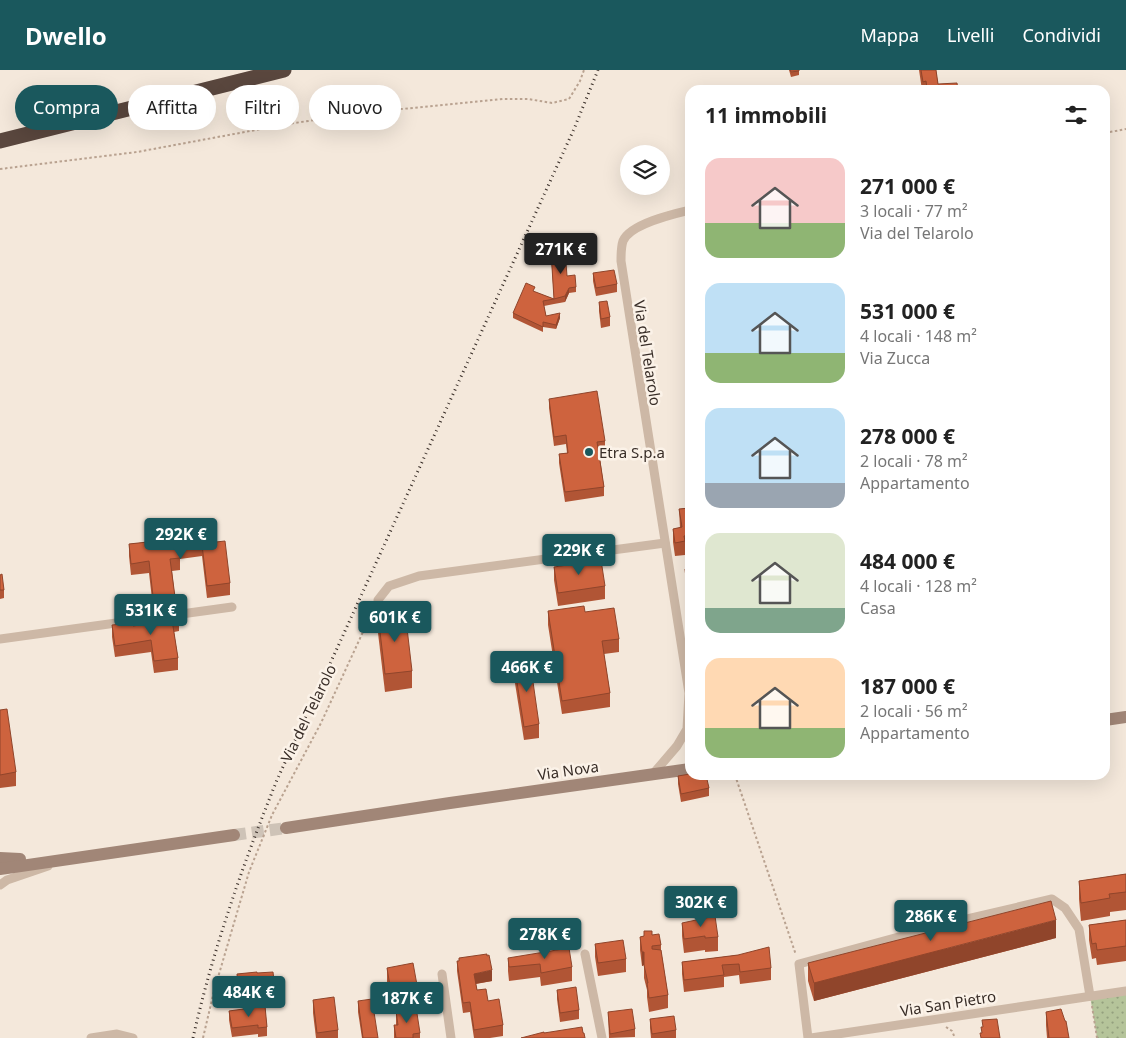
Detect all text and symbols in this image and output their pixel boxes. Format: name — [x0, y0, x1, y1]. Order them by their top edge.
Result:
text: Dwello — [25, 19, 107, 52]
text: Mappa — [860, 23, 919, 47]
text: Livelli — [947, 23, 994, 47]
text: Condividi — [1022, 23, 1101, 47]
chip: Compra — [15, 85, 118, 130]
chip: Affitta — [128, 85, 216, 130]
chip: Filtri — [226, 85, 299, 130]
chip: Nuovo — [309, 85, 401, 130]
text: 11 immobili — [705, 101, 827, 129]
icon: filters — [1062, 101, 1090, 129]
map controls — [620, 145, 670, 195]
button: layers — [620, 145, 670, 195]
text: 271 000 € — [860, 172, 955, 200]
icon: home — [745, 178, 805, 238]
text: 3 locali · 77 m² — [860, 200, 968, 222]
text: Via del Telarolo — [860, 222, 974, 244]
pin: 271K € — [520, 232, 602, 275]
text: 271K € — [535, 238, 587, 260]
text: 531 000 € — [860, 297, 955, 325]
street label: Via del Telarolo — [630, 299, 666, 407]
icon: home — [745, 303, 805, 363]
text: 4 locali · 148 m² — [860, 325, 977, 347]
text: Via Zucca — [860, 347, 930, 369]
text: 278 000 € — [860, 422, 955, 450]
icon: home — [745, 428, 805, 488]
place label: Etra S.p.a — [599, 442, 665, 462]
marker: Etra S.p.a — [583, 446, 595, 458]
text: 2 locali · 78 m² — [860, 450, 968, 472]
text: Appartamento — [860, 472, 970, 494]
pin: 292K € — [140, 518, 222, 560]
text: 292K € — [155, 523, 207, 545]
pin: 229K € — [538, 534, 620, 576]
text: 229K € — [553, 539, 605, 561]
text: 484 000 € — [860, 547, 955, 575]
icon: home — [745, 553, 805, 613]
text: 4 locali · 128 m² — [860, 575, 977, 597]
pin: 531K € — [110, 594, 192, 636]
text: Casa — [860, 597, 896, 619]
text: 531K € — [125, 599, 177, 621]
pin: 601K € — [354, 600, 436, 643]
text: 601K € — [369, 606, 421, 628]
pin: 466K € — [486, 650, 568, 693]
text: 466K € — [501, 656, 553, 678]
street label: Via del Telarolo — [276, 661, 340, 765]
text: 187 000 € — [860, 672, 955, 700]
icon: home — [745, 678, 805, 738]
text: 2 locali · 56 m² — [860, 700, 968, 722]
text: Appartamento — [860, 722, 970, 744]
street label: Via Nova — [536, 756, 600, 784]
pin: 302K € — [660, 886, 742, 928]
text: 302K € — [675, 891, 727, 913]
pin: 286K € — [890, 900, 972, 942]
text: 286K € — [905, 905, 957, 927]
pin: 278K € — [504, 918, 586, 960]
text: 278K € — [519, 923, 571, 945]
pin: 484K € — [208, 976, 290, 1018]
text: 484K € — [223, 981, 275, 1003]
pin: 187K € — [366, 982, 448, 1024]
street label: Via San Pietro — [899, 986, 997, 1020]
text: 187K € — [381, 987, 433, 1009]

